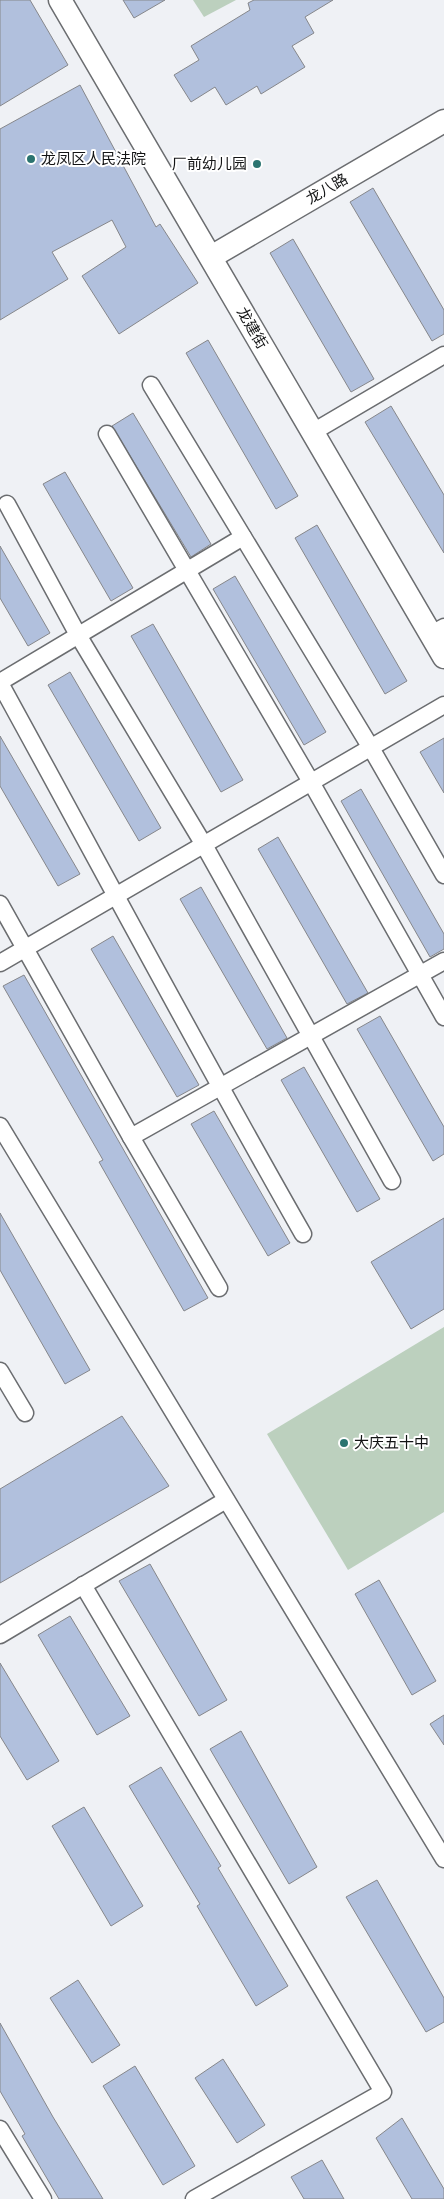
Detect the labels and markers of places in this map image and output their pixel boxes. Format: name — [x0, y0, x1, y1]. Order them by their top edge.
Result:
place label: 龙凤区人民法院 — [41, 150, 146, 168]
marker: 龙凤区人民法院 — [25, 153, 37, 165]
place label: 厂前幼儿园 — [172, 155, 247, 173]
marker: 厂前幼儿园 — [251, 158, 263, 170]
place label: 大庆五十中 — [354, 1434, 429, 1452]
marker: 大庆五十中 — [338, 1437, 350, 1449]

